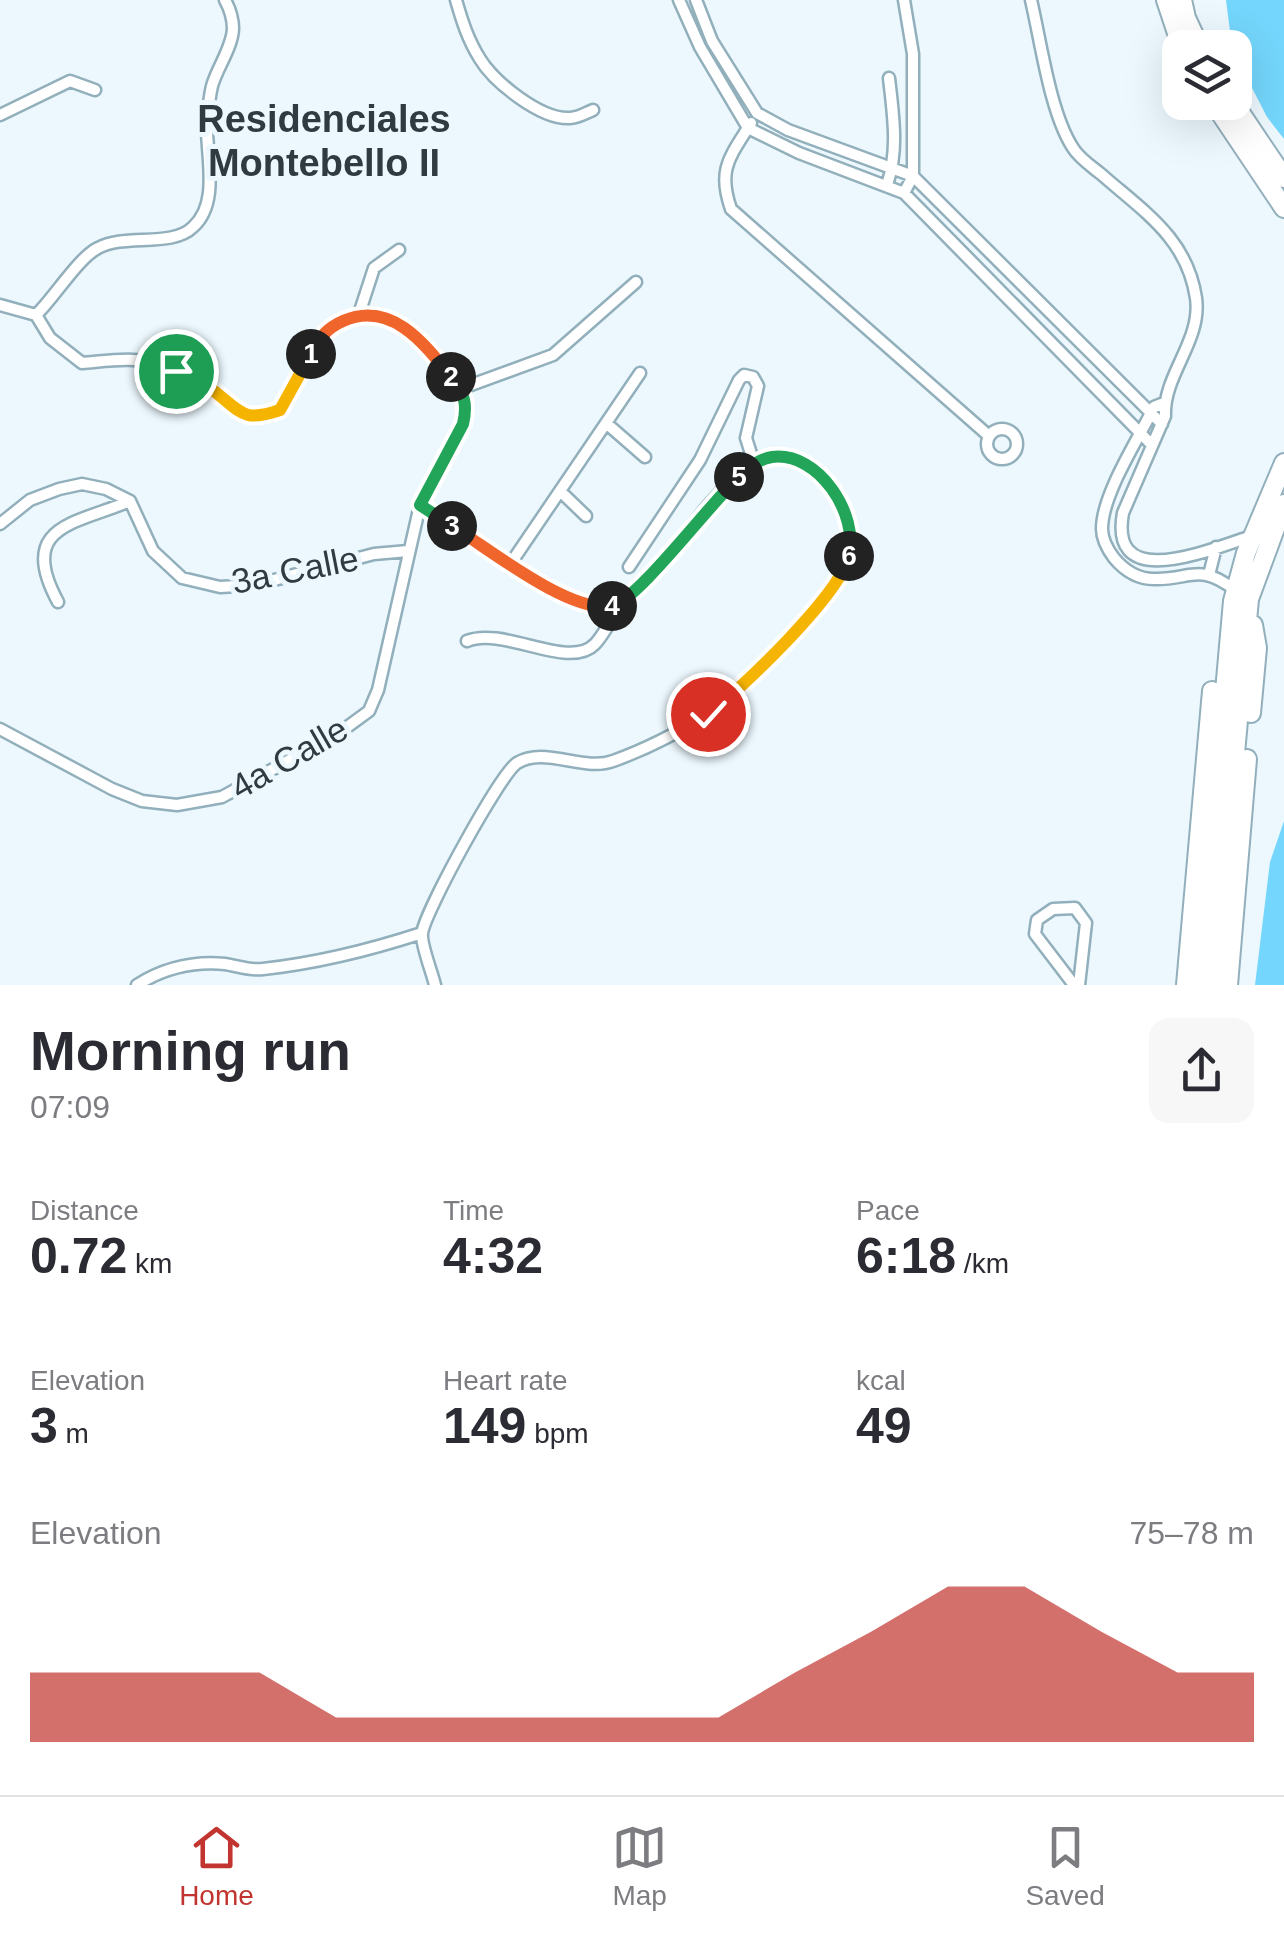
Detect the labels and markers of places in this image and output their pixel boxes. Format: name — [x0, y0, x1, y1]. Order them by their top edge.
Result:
pin — [134, 329, 219, 414]
pin: 1 — [286, 329, 336, 379]
pin: 2 — [426, 352, 476, 402]
pin: 5 — [714, 452, 764, 502]
pin: 3 — [427, 501, 477, 551]
pin: 6 — [824, 531, 874, 581]
pin: 4 — [587, 581, 637, 631]
pin — [666, 672, 751, 757]

